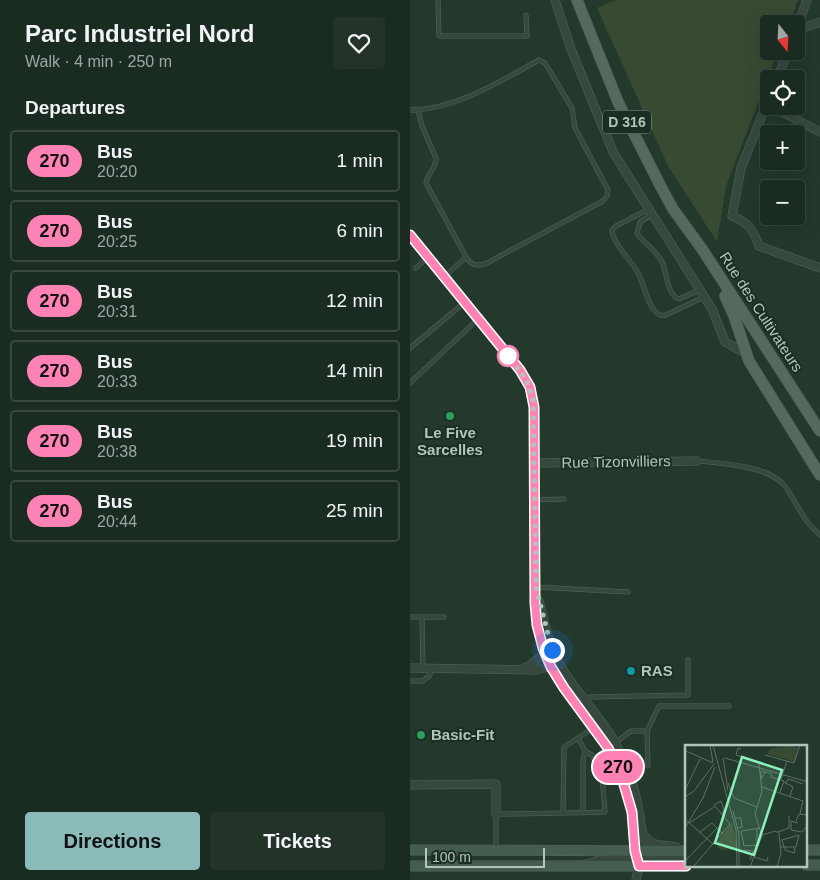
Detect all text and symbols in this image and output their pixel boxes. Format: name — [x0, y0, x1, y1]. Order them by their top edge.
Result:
north arrow — [760, 15, 805, 60]
map controls — [760, 15, 805, 225]
button: heart — [333, 17, 385, 69]
text: Parc Industriel Nord — [25, 20, 254, 47]
text: Walk · 4 min · 250 m — [25, 53, 172, 70]
button: locate — [760, 70, 805, 115]
text: Departures — [25, 97, 125, 118]
road number: D 316 — [603, 110, 651, 134]
button: + — [760, 125, 805, 170]
text: Bus — [97, 141, 133, 162]
text: 1 min — [337, 150, 383, 171]
text: 270 — [39, 151, 70, 171]
text: 20:20 — [97, 163, 137, 180]
button: − — [760, 180, 805, 225]
text: Bus — [97, 211, 133, 232]
text: 6 min — [337, 220, 383, 241]
text: 270 — [39, 221, 70, 241]
text: 20:25 — [97, 233, 137, 250]
street label: Rue des Cultivateurs — [716, 249, 806, 375]
text: Bus — [97, 281, 133, 302]
text: 12 min — [326, 290, 383, 311]
text: 270 — [39, 291, 70, 311]
text: 20:31 — [97, 303, 137, 320]
unlabelled marker — [497, 345, 519, 367]
text: Bus — [97, 351, 133, 372]
text: 14 min — [326, 360, 383, 381]
text: 270 — [39, 361, 70, 381]
text: 20:33 — [97, 373, 137, 390]
marker: Le Five Sarcelles — [444, 410, 456, 422]
text: Bus — [97, 421, 133, 442]
place label: Le Five Sarcelles — [417, 424, 483, 458]
text: 19 min — [326, 430, 383, 451]
text: 270 — [39, 431, 70, 451]
text: 20:38 — [97, 443, 137, 460]
street label: Rue Tizonvilliers — [561, 452, 671, 471]
text: Bus — [97, 491, 133, 512]
text: 25 min — [326, 500, 383, 521]
text: 270 — [39, 501, 70, 521]
text: 20:44 — [97, 513, 137, 530]
your location — [540, 638, 565, 663]
place label: RAS — [641, 662, 673, 679]
marker: RAS — [625, 665, 637, 677]
place label: Basic-Fit — [431, 726, 494, 743]
marker: Basic-Fit — [415, 729, 427, 741]
inset map — [685, 745, 808, 868]
line badge: 270 — [589, 751, 647, 783]
text: 270 — [603, 757, 633, 777]
button: Directions — [25, 812, 200, 870]
button: Tickets — [210, 812, 385, 870]
scale bar — [425, 845, 545, 868]
text: 100 m — [432, 849, 471, 865]

